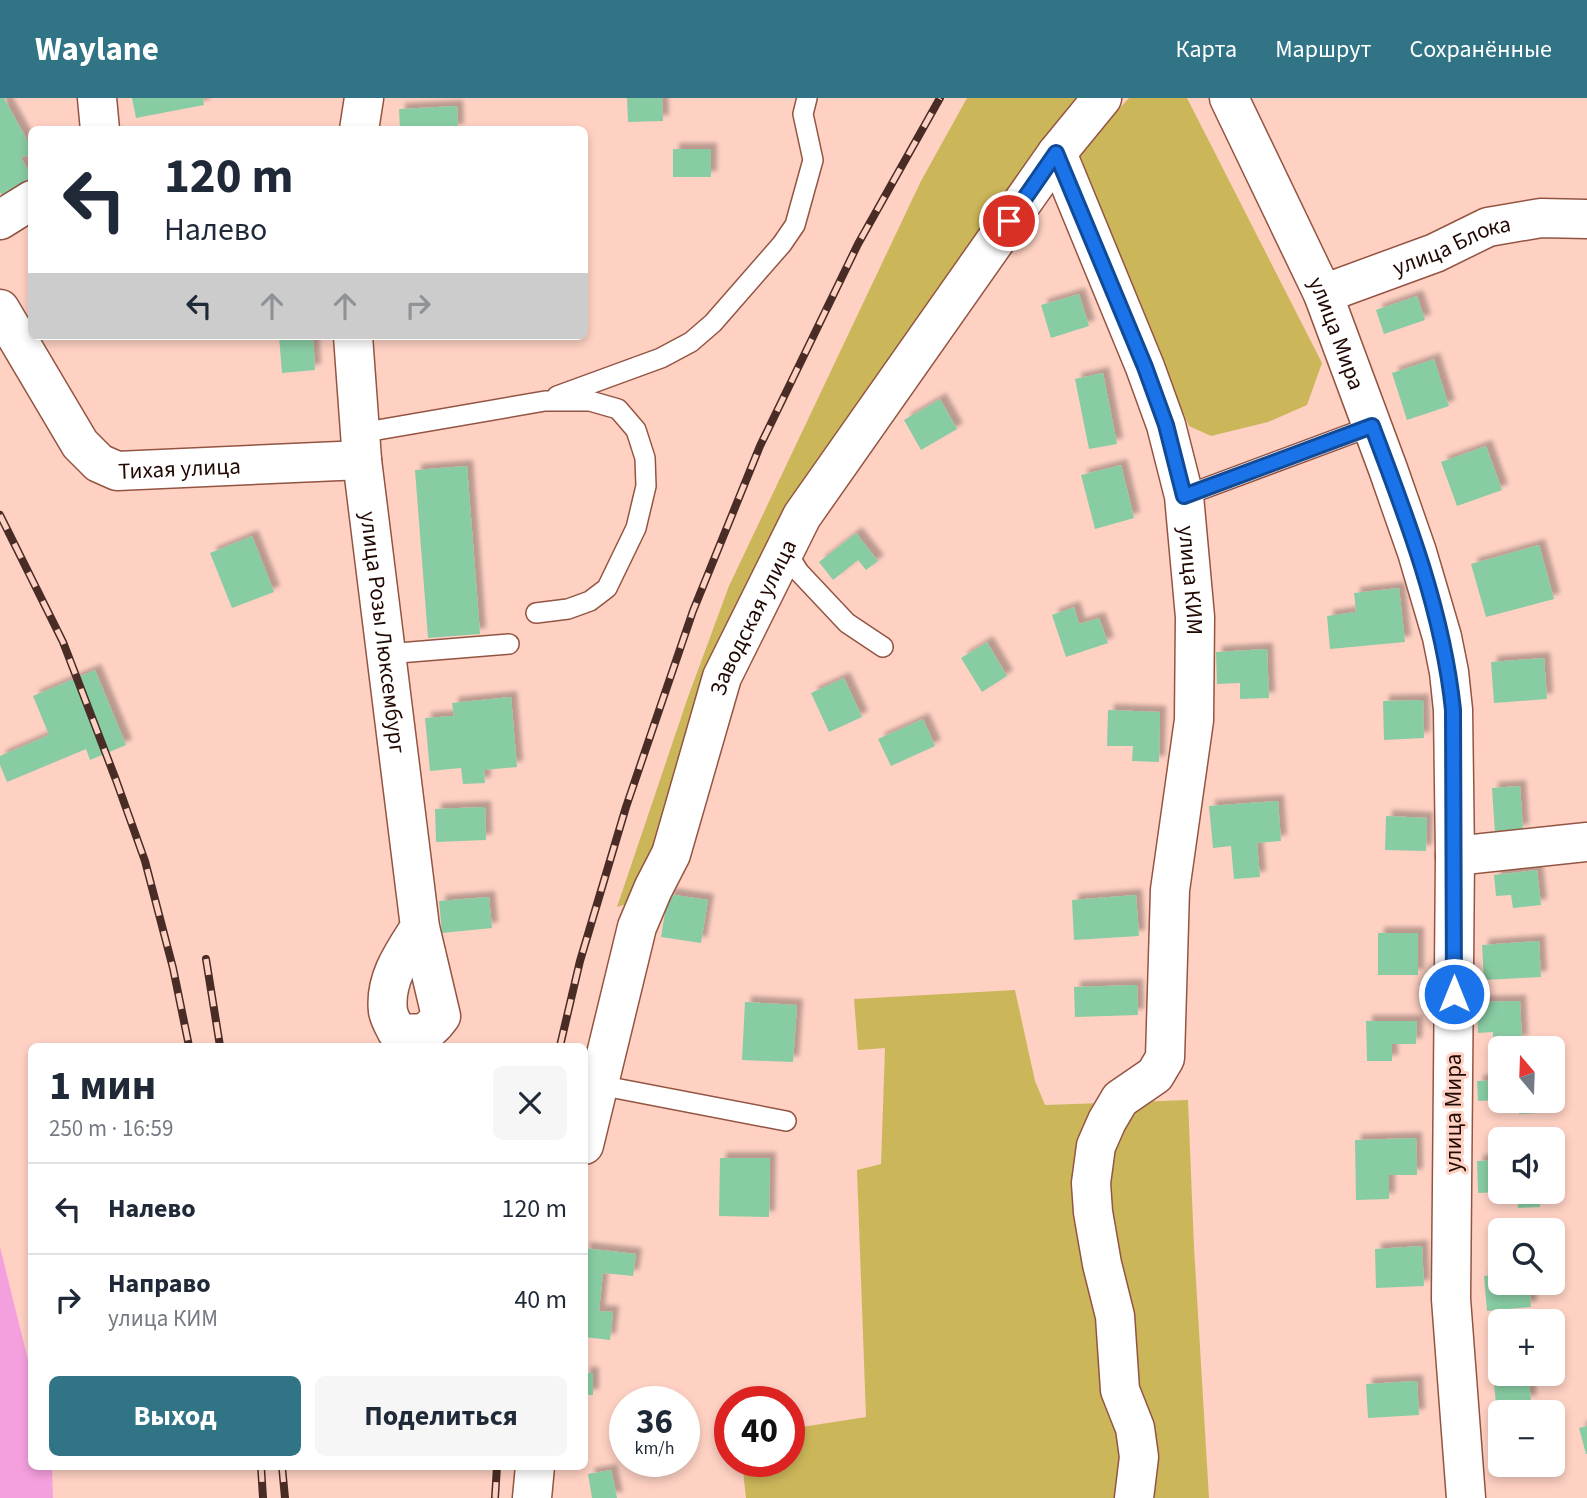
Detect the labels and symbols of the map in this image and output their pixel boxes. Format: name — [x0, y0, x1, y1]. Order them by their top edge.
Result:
pin — [979, 191, 1039, 251]
street label: улица Блока — [1388, 207, 1513, 284]
street label: улица Мира — [1300, 271, 1374, 394]
street label: Тихая улица — [117, 449, 241, 487]
street label: улица Розы Люксембург — [352, 509, 415, 755]
street label: улица КИМ — [1170, 524, 1212, 635]
street label: Заводская улица — [701, 533, 805, 699]
position arrow — [1417, 957, 1491, 1031]
north arrow — [1488, 1036, 1564, 1113]
street label: улица Мира — [1437, 1054, 1470, 1172]
speed limit sign: 40 — [714, 1386, 805, 1477]

